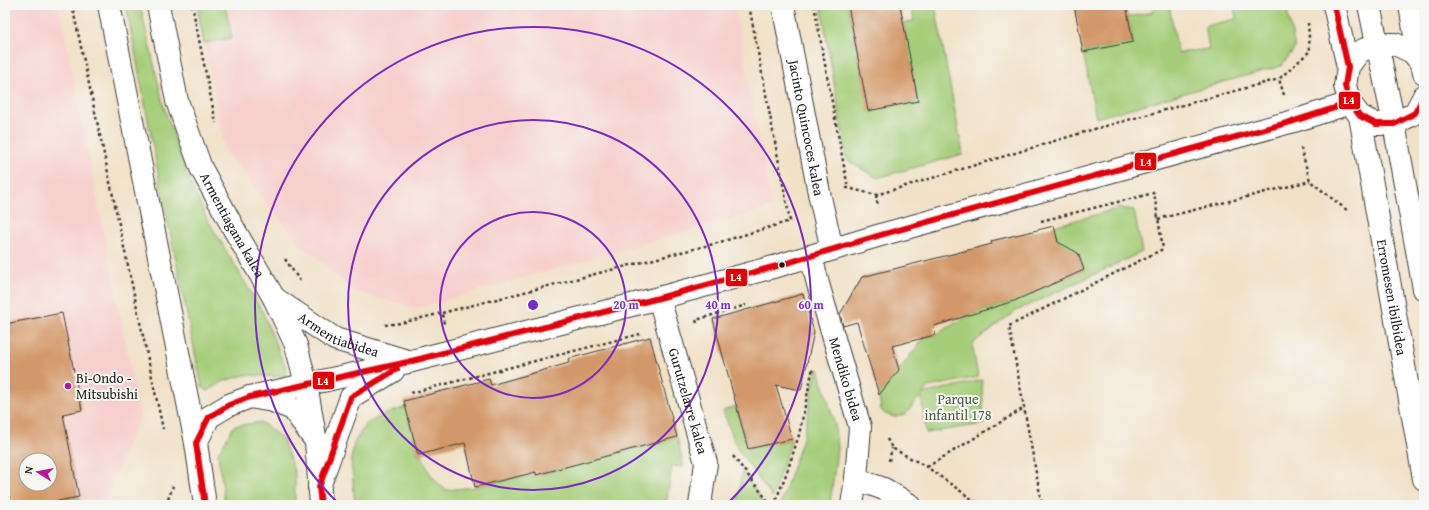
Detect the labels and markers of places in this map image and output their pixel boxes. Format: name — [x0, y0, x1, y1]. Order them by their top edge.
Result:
unlabelled marker — [777, 260, 787, 270]
centre of rings — [526, 298, 540, 312]
place label: Bi-Ondo - Mitsubishi — [76, 368, 138, 404]
marker: Bi-Ondo - Mitsubishi — [63, 381, 73, 391]

